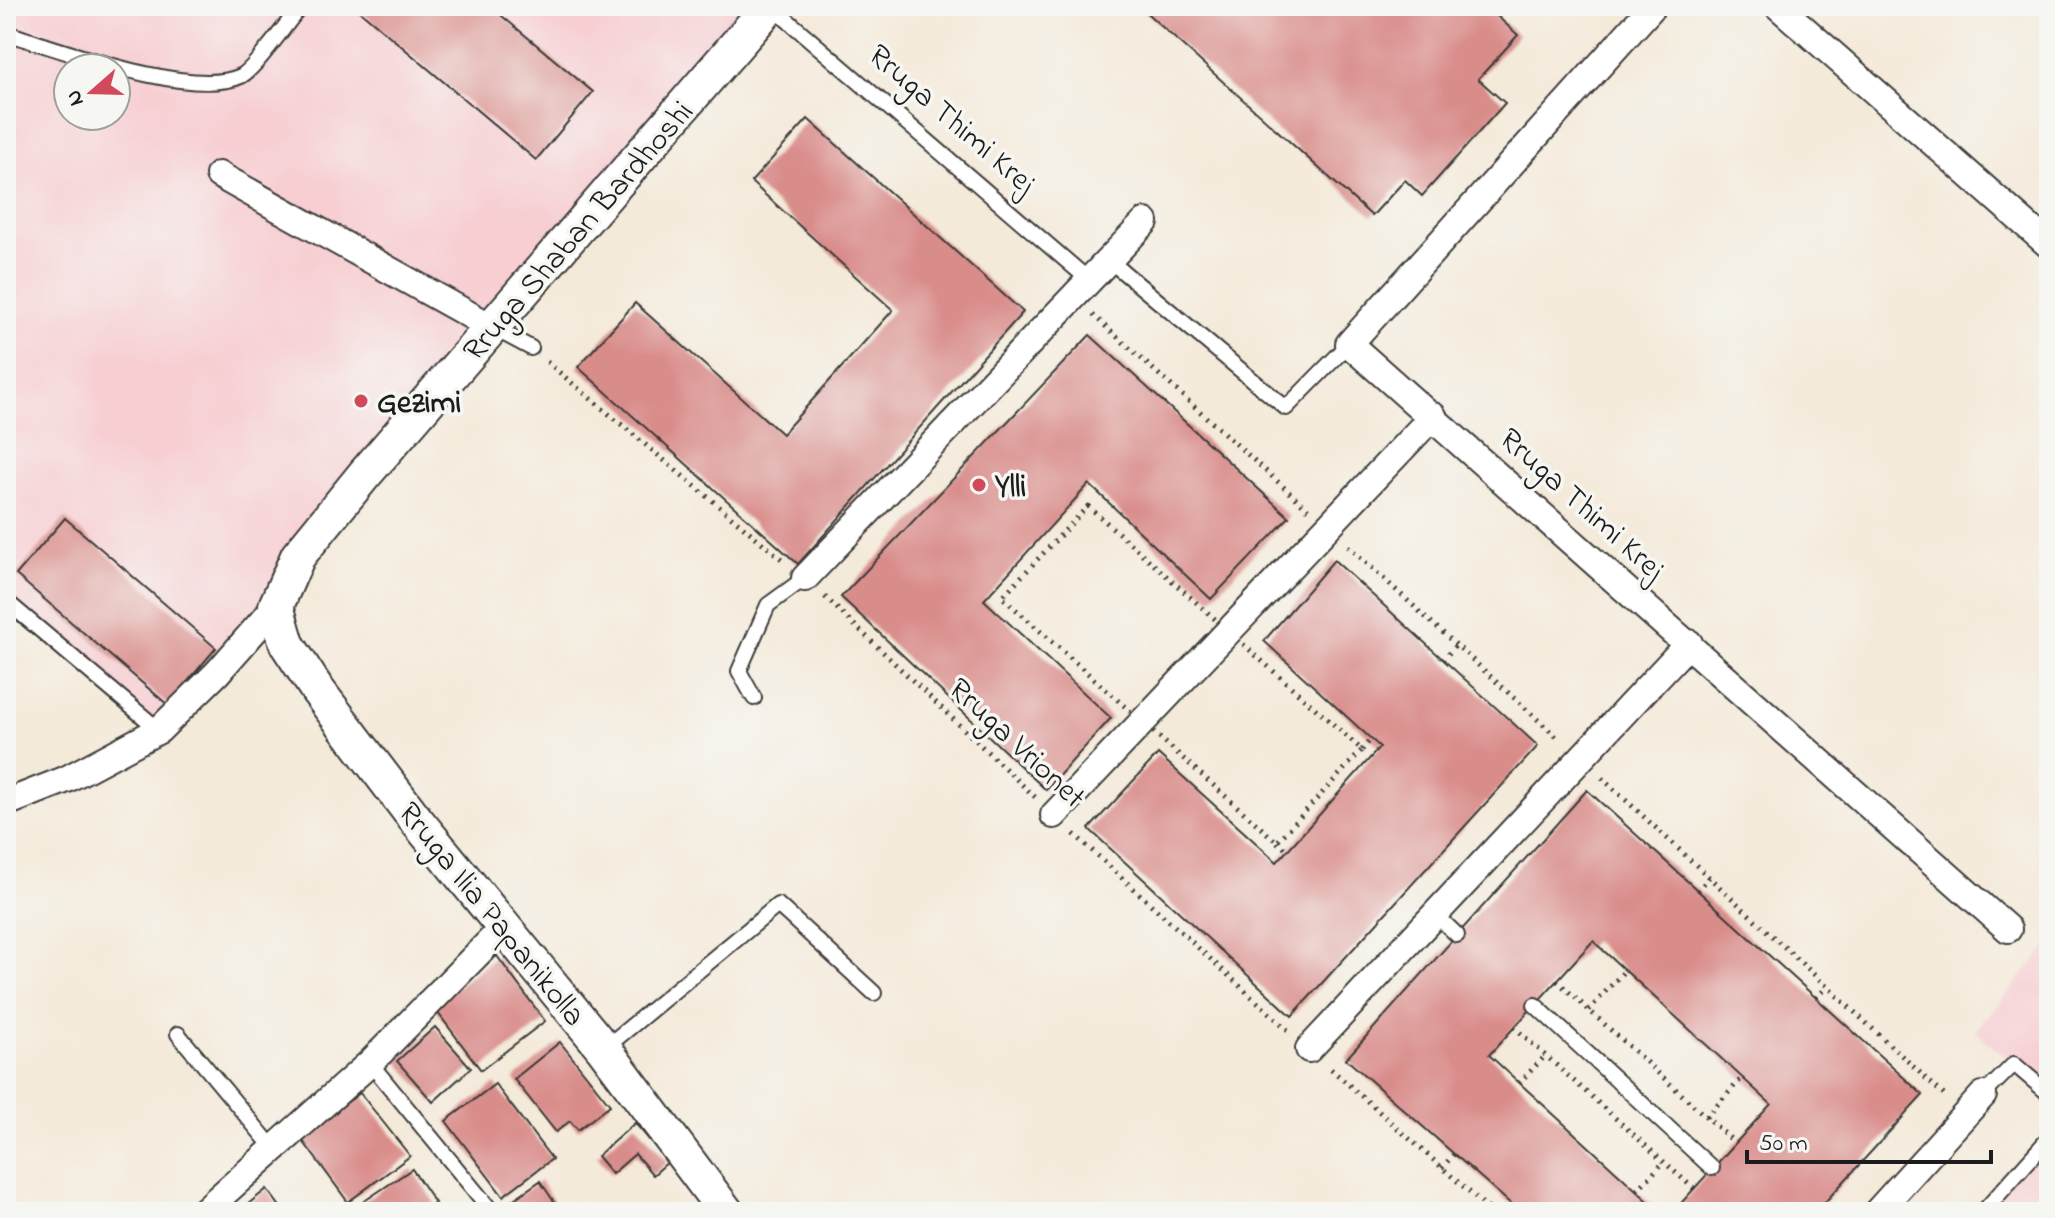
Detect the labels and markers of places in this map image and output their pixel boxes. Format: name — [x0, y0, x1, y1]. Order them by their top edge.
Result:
place label: Gezimi — [377, 381, 461, 428]
marker: Gezimi — [352, 392, 370, 410]
place label: Ylli — [994, 465, 1026, 512]
marker: Ylli — [970, 476, 988, 494]

